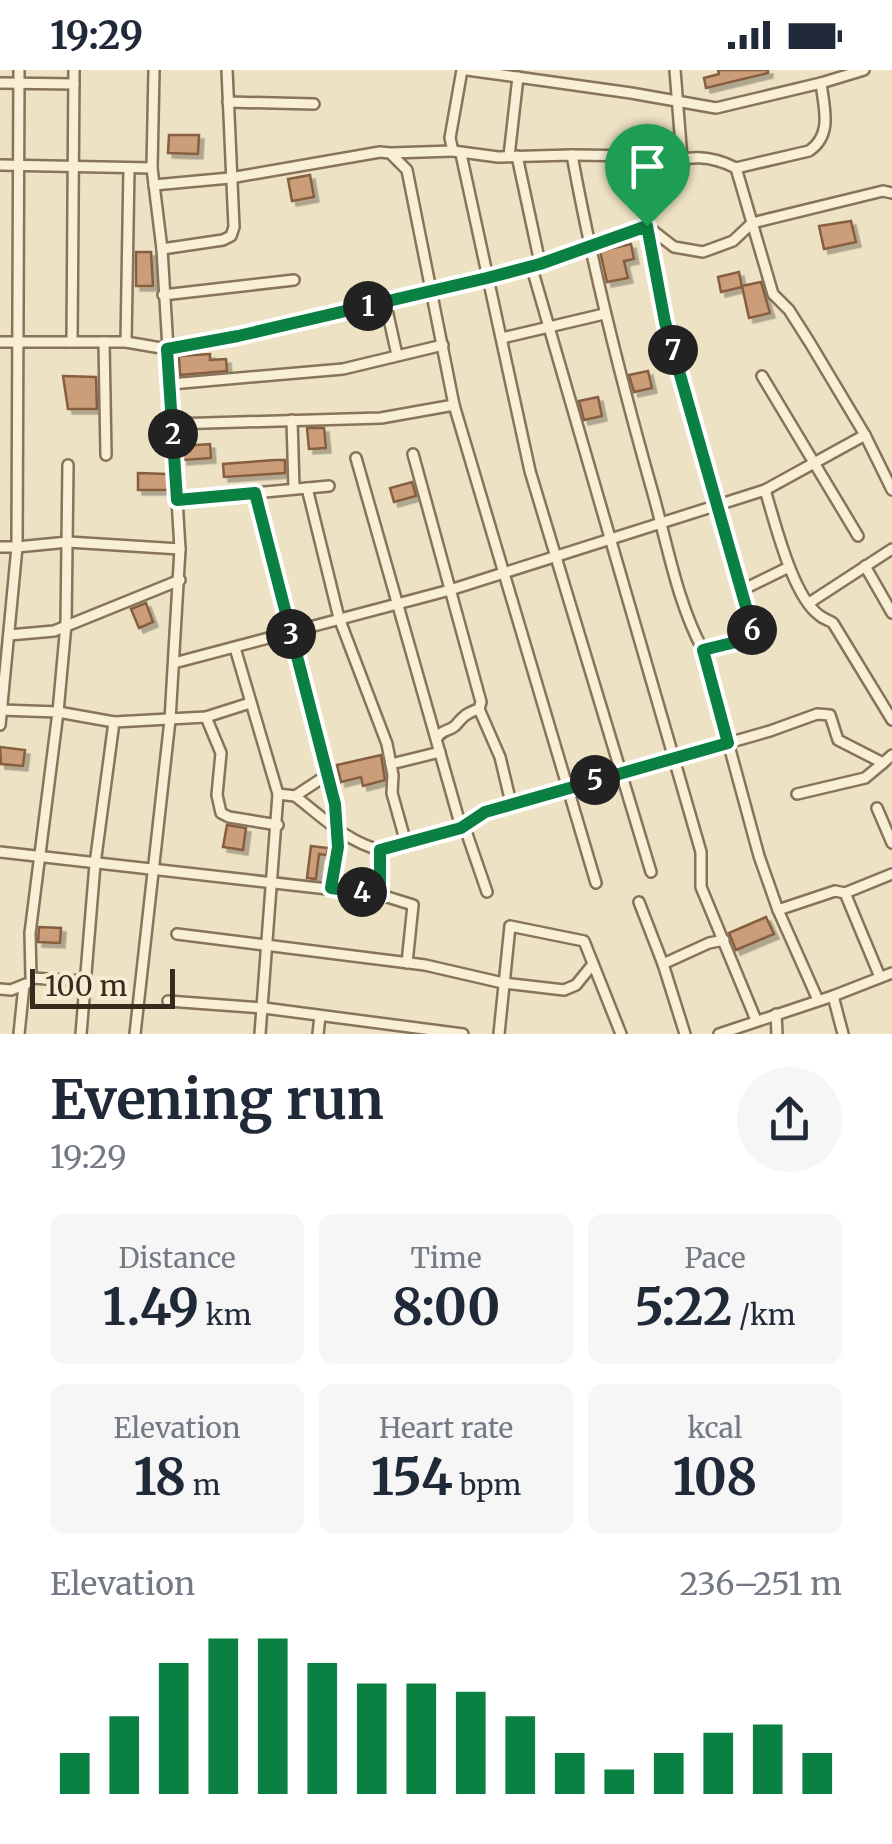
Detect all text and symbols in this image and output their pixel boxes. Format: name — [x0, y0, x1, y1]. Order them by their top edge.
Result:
text: 19:29 — [50, 12, 143, 59]
pin — [605, 124, 690, 227]
icon: arrive — [620, 139, 675, 194]
pin: 1 — [343, 281, 393, 331]
text: 1 — [362, 288, 374, 324]
pin: 7 — [648, 325, 698, 375]
text: 7 — [665, 332, 681, 368]
pin: 2 — [148, 409, 198, 459]
text: 2 — [165, 416, 181, 452]
pin: 6 — [727, 605, 777, 655]
pin: 3 — [266, 609, 316, 659]
text: 6 — [743, 612, 761, 648]
text: 3 — [283, 616, 299, 652]
pin: 5 — [570, 755, 620, 805]
text: 5 — [587, 762, 603, 798]
pin: 4 — [337, 867, 387, 917]
text: 4 — [353, 874, 371, 910]
scale bar — [30, 964, 175, 1008]
text: 100 m — [45, 968, 127, 1004]
text: Evening run — [50, 1065, 384, 1134]
button: share — [737, 1067, 842, 1172]
text: 19:29 — [50, 1137, 127, 1177]
text: Distance — [118, 1240, 236, 1276]
text: Time — [411, 1240, 482, 1276]
text: Pace — [684, 1240, 746, 1276]
text: 1.49 — [103, 1276, 199, 1339]
text: 8:00 — [392, 1276, 500, 1339]
text: 5:22 — [634, 1276, 732, 1339]
text: km — [199, 1297, 251, 1333]
text: /km — [732, 1297, 796, 1333]
text: Elevation — [113, 1410, 241, 1446]
text: Heart rate — [379, 1410, 513, 1446]
text: kcal — [687, 1410, 743, 1446]
text: 18 — [133, 1446, 186, 1509]
text: 154 — [371, 1446, 453, 1509]
text: 108 — [673, 1446, 757, 1509]
text: m — [186, 1467, 221, 1503]
text: bpm — [453, 1467, 521, 1503]
text: Elevation — [50, 1564, 195, 1604]
text: 236–251 m — [680, 1564, 842, 1604]

